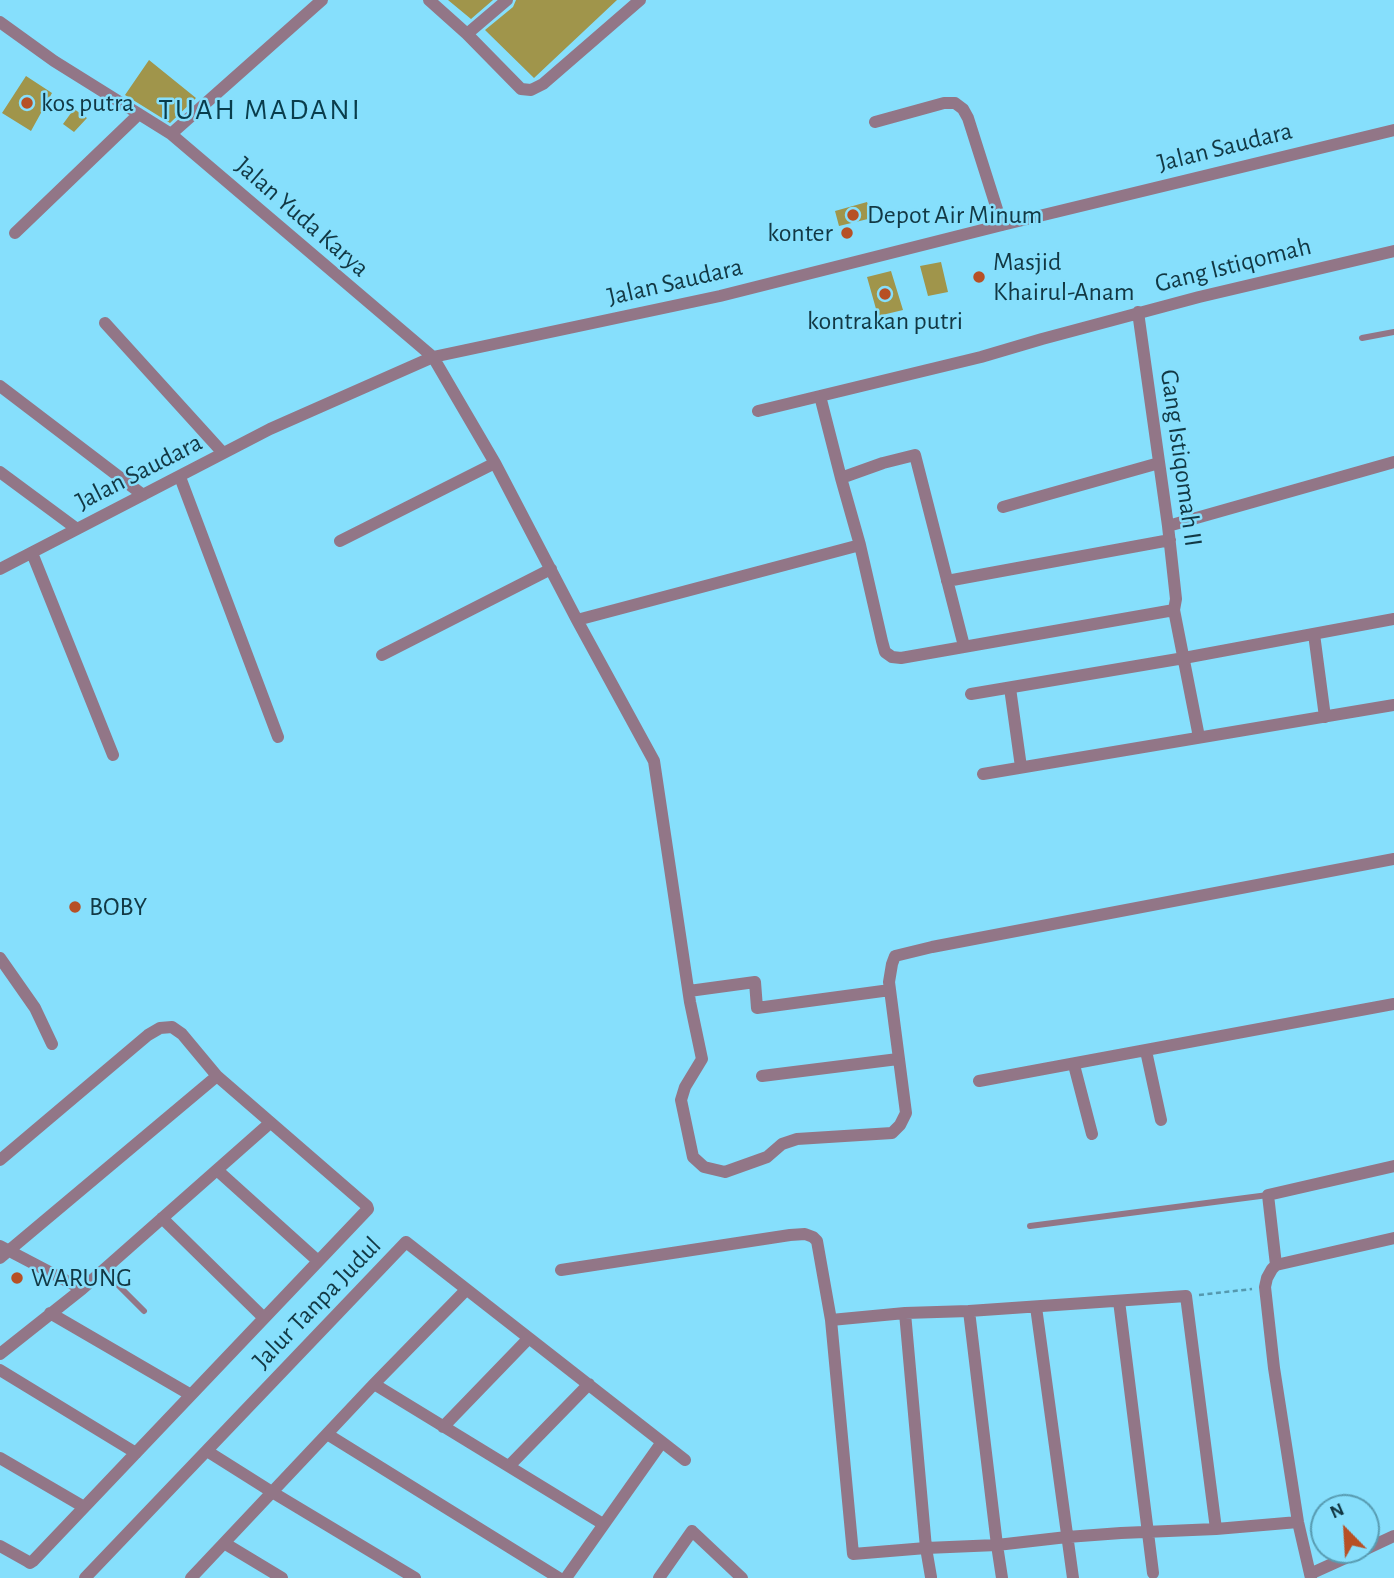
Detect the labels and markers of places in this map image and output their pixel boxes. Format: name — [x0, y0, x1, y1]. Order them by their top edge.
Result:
place label: kos putra — [41, 87, 134, 119]
marker: kos putra — [19, 95, 35, 111]
place label: Depot Air Minum — [867, 199, 1042, 231]
marker: Depot Air Minum — [845, 207, 861, 223]
place label: konter — [767, 217, 833, 249]
marker: konter — [839, 225, 855, 241]
place label: Masjid Khairul-Anam — [993, 246, 1135, 308]
marker: Masjid Khairul-Anam — [971, 269, 987, 285]
marker: kontrakan putri — [877, 286, 893, 302]
place label: kontrakan putri — [807, 305, 963, 337]
place label: BOBY — [89, 891, 147, 923]
marker: BOBY — [67, 899, 83, 915]
place label: WARUNG — [31, 1262, 132, 1294]
marker: WARUNG — [9, 1270, 25, 1286]

